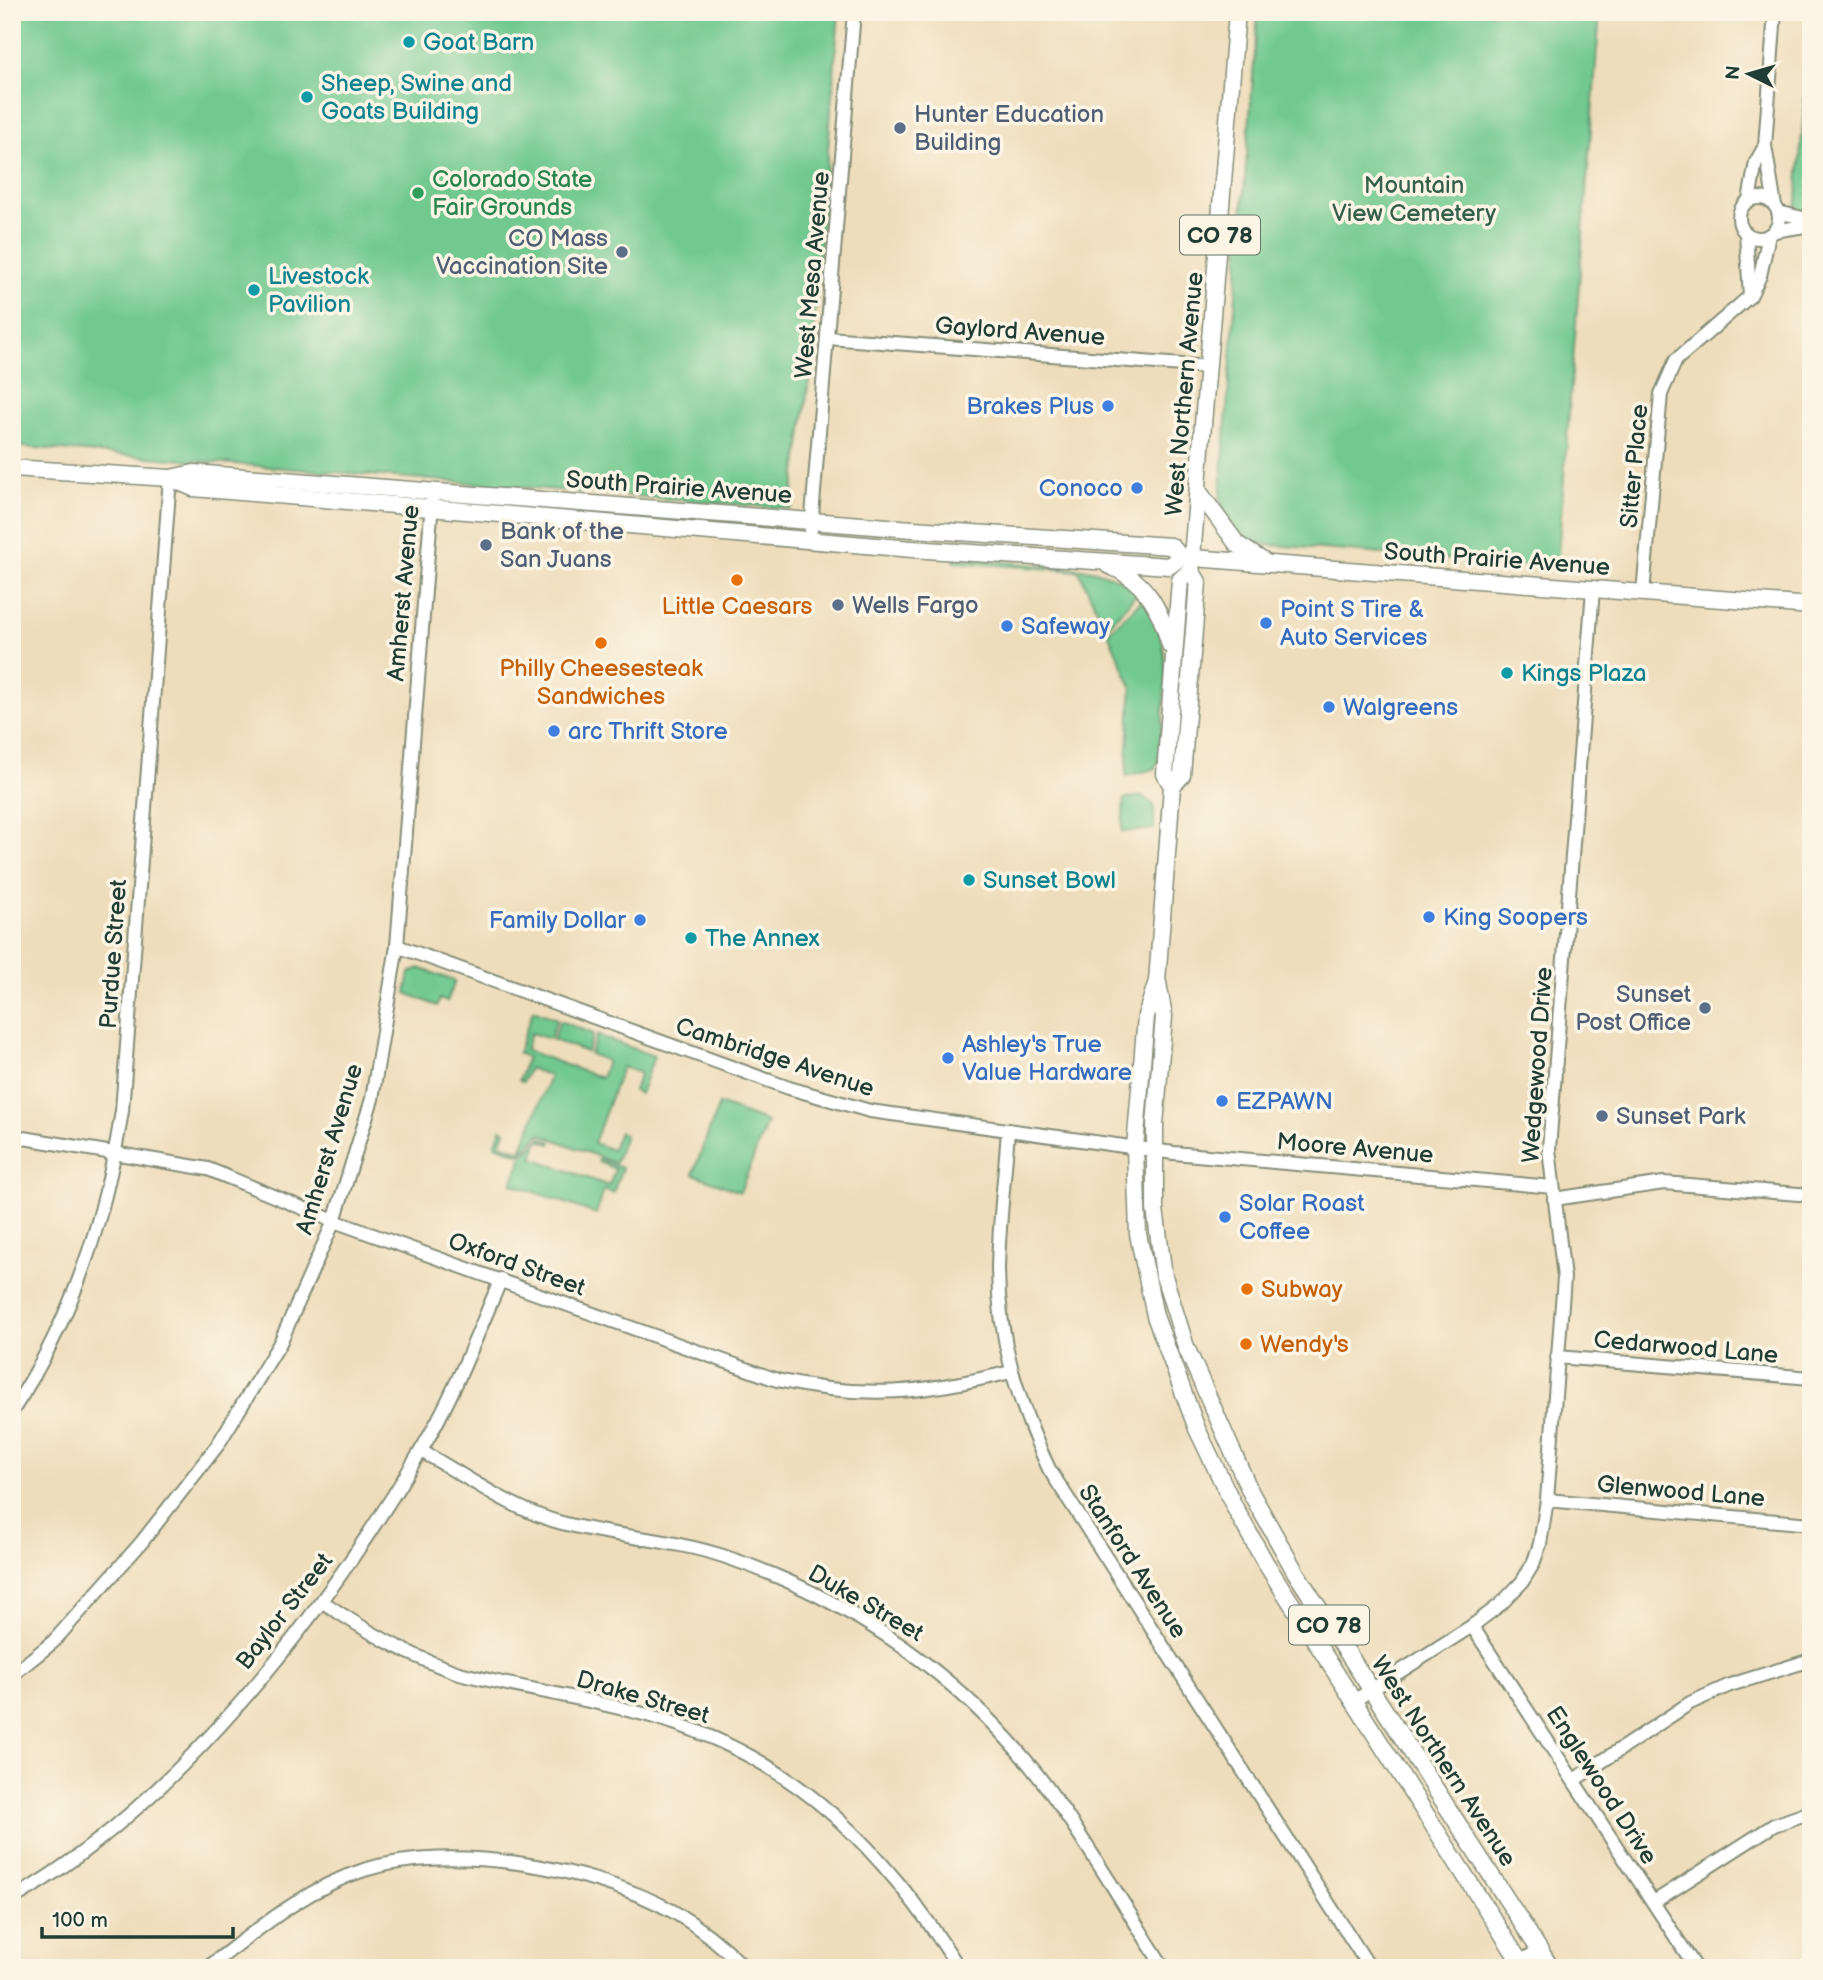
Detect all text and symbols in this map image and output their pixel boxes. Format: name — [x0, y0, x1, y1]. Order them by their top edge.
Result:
place label: Goat Barn — [423, 28, 534, 57]
marker: Goat Barn — [401, 34, 417, 50]
north arrow — [1714, 38, 1784, 108]
text: N — [1721, 65, 1746, 81]
place label: Sheep, Swine and Goats Building — [321, 69, 512, 126]
marker: Sheep, Swine and Goats Building — [299, 89, 315, 105]
place label: Hunter Education Building — [914, 100, 1104, 157]
marker: Hunter Education Building — [892, 120, 908, 136]
place label: Colorado State Fair Grounds — [432, 165, 592, 222]
street label: West Mesa Avenue — [789, 170, 836, 380]
park label: Mountain View Cemetery — [1332, 171, 1496, 228]
marker: Colorado State Fair Grounds — [410, 185, 426, 201]
road number: CO 78 — [1180, 216, 1260, 254]
place label: CO Mass Vaccination Site — [436, 224, 608, 281]
marker: CO Mass Vaccination Site — [614, 244, 630, 260]
place label: Livestock Pavilion — [268, 262, 369, 319]
street label: West Northern Avenue — [1159, 271, 1210, 517]
marker: Livestock Pavilion — [246, 282, 262, 298]
street label: Gaylord Avenue — [934, 311, 1106, 352]
place label: Brakes Plus — [966, 392, 1094, 421]
marker: Brakes Plus — [1100, 398, 1116, 414]
street label: Sitter Place — [1615, 403, 1654, 529]
street label: South Prairie Avenue — [565, 465, 793, 510]
place label: Conoco — [1039, 474, 1123, 503]
marker: Conoco — [1129, 480, 1145, 496]
street label: Amherst Avenue — [381, 504, 426, 682]
place label: Bank of the San Juans — [500, 517, 624, 574]
marker: Bank of the San Juans — [478, 537, 494, 553]
street label: South Prairie Avenue — [1383, 537, 1611, 582]
marker: Little Caesars — [729, 572, 745, 588]
place label: Wells Fargo — [852, 591, 979, 620]
place label: Little Caesars — [662, 592, 813, 621]
place label: Point S Tire & Auto Services — [1280, 595, 1428, 652]
marker: Wells Fargo — [830, 597, 846, 613]
place label: Safeway — [1021, 612, 1110, 641]
marker: Point S Tire & Auto Services — [1258, 615, 1274, 631]
marker: Safeway — [999, 618, 1015, 634]
marker: Philly Cheesesteak Sandwiches — [593, 635, 609, 651]
place label: Philly Cheesesteak Sandwiches — [499, 654, 703, 711]
place label: Kings Plaza — [1521, 659, 1646, 688]
marker: Kings Plaza — [1499, 665, 1515, 681]
place label: Walgreens — [1343, 693, 1458, 722]
marker: Walgreens — [1321, 699, 1337, 715]
place label: arc Thrift Store — [568, 717, 728, 746]
marker: arc Thrift Store — [546, 723, 562, 739]
place label: Sunset Bowl — [983, 866, 1116, 895]
marker: Sunset Bowl — [961, 872, 977, 888]
street label: Purdue Street — [94, 878, 133, 1030]
place label: King Soopers — [1443, 903, 1588, 932]
place label: Family Dollar — [489, 906, 626, 935]
marker: King Soopers — [1421, 909, 1437, 925]
marker: Family Dollar — [632, 912, 648, 928]
place label: The Annex — [705, 924, 820, 953]
marker: The Annex — [683, 930, 699, 946]
street label: Wedgewood Drive — [1516, 966, 1559, 1164]
place label: Sunset Post Office — [1575, 980, 1692, 1037]
marker: Sunset Post Office — [1697, 1000, 1713, 1016]
street label: Cambridge Avenue — [672, 1012, 878, 1103]
place label: Ashley's True Value Hardware — [962, 1030, 1132, 1087]
marker: Ashley's True Value Hardware — [940, 1050, 956, 1066]
street label: Amherst Avenue — [290, 1060, 369, 1238]
place label: EZPAWN — [1236, 1087, 1333, 1116]
marker: EZPAWN — [1214, 1093, 1230, 1109]
place label: Sunset Park — [1616, 1102, 1746, 1131]
marker: Sunset Park — [1594, 1108, 1610, 1124]
street label: Moore Avenue — [1275, 1127, 1435, 1170]
place label: Solar Roast Coffee — [1239, 1189, 1365, 1246]
marker: Solar Roast Coffee — [1217, 1209, 1233, 1225]
street label: Oxford Street — [444, 1226, 590, 1303]
place label: Subway — [1261, 1275, 1343, 1304]
marker: Subway — [1239, 1281, 1255, 1297]
street label: Cedarwood Lane — [1592, 1325, 1779, 1370]
place label: Wendy's — [1260, 1330, 1349, 1359]
marker: Wendy's — [1238, 1336, 1254, 1352]
street label: Glenwood Lane — [1596, 1470, 1766, 1513]
street label: Stanford Avenue — [1072, 1479, 1193, 1644]
street label: Baylor Street — [230, 1547, 339, 1676]
street label: Duke Street — [803, 1559, 929, 1648]
road number: CO 78 — [1289, 1606, 1369, 1644]
street label: West Northern Avenue — [1365, 1651, 1523, 1872]
street label: Drake Street — [573, 1665, 713, 1730]
street label: Englewood Drive — [1540, 1701, 1663, 1870]
scale bar — [42, 1896, 233, 1940]
text: 100 m — [52, 1908, 108, 1933]

